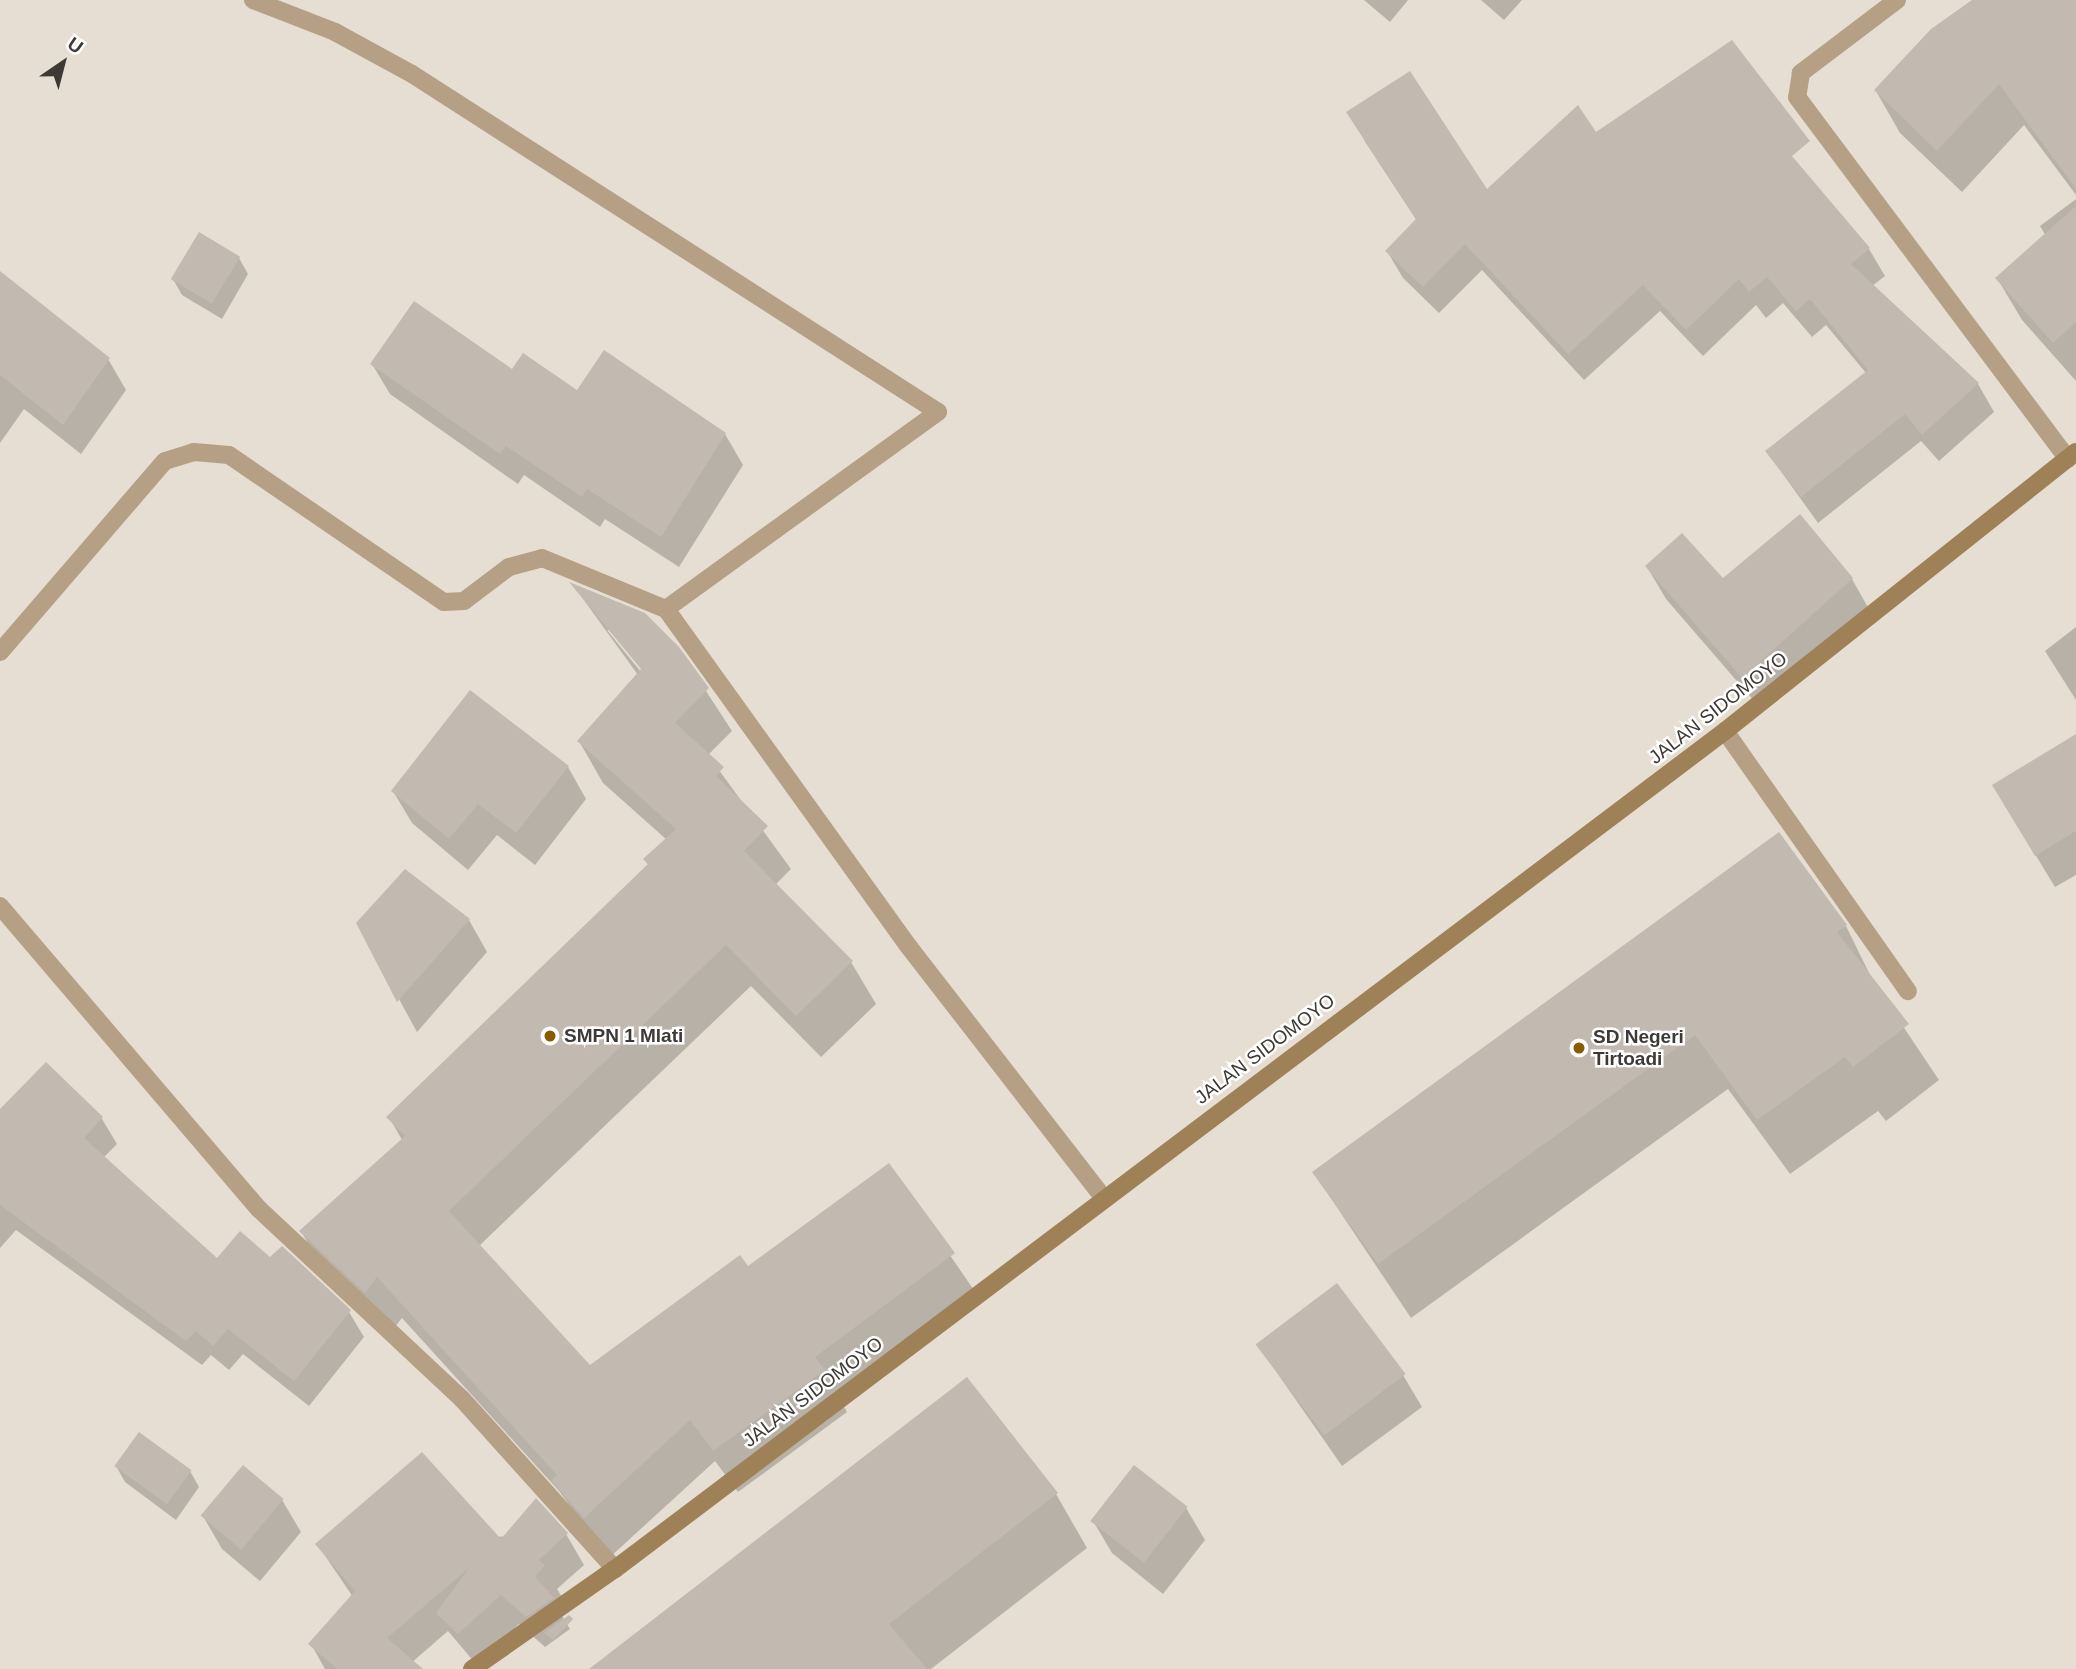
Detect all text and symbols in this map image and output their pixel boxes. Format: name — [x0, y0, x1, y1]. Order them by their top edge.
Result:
north arrow — [28, 28, 98, 98]
text: U — [64, 33, 87, 58]
street label: JALAN SIDOMOYO — [1644, 647, 1792, 769]
street label: JALAN SIDOMOYO — [1191, 989, 1339, 1109]
place label: SMPN 1 Mlati — [564, 1025, 683, 1047]
place label: SD Negeri Tirtoadi — [1593, 1026, 1684, 1070]
marker: SMPN 1 Mlati — [542, 1028, 558, 1044]
marker: SD Negeri Tirtoadi — [1571, 1040, 1587, 1056]
street label: JALAN SIDOMOYO — [739, 1332, 887, 1452]

